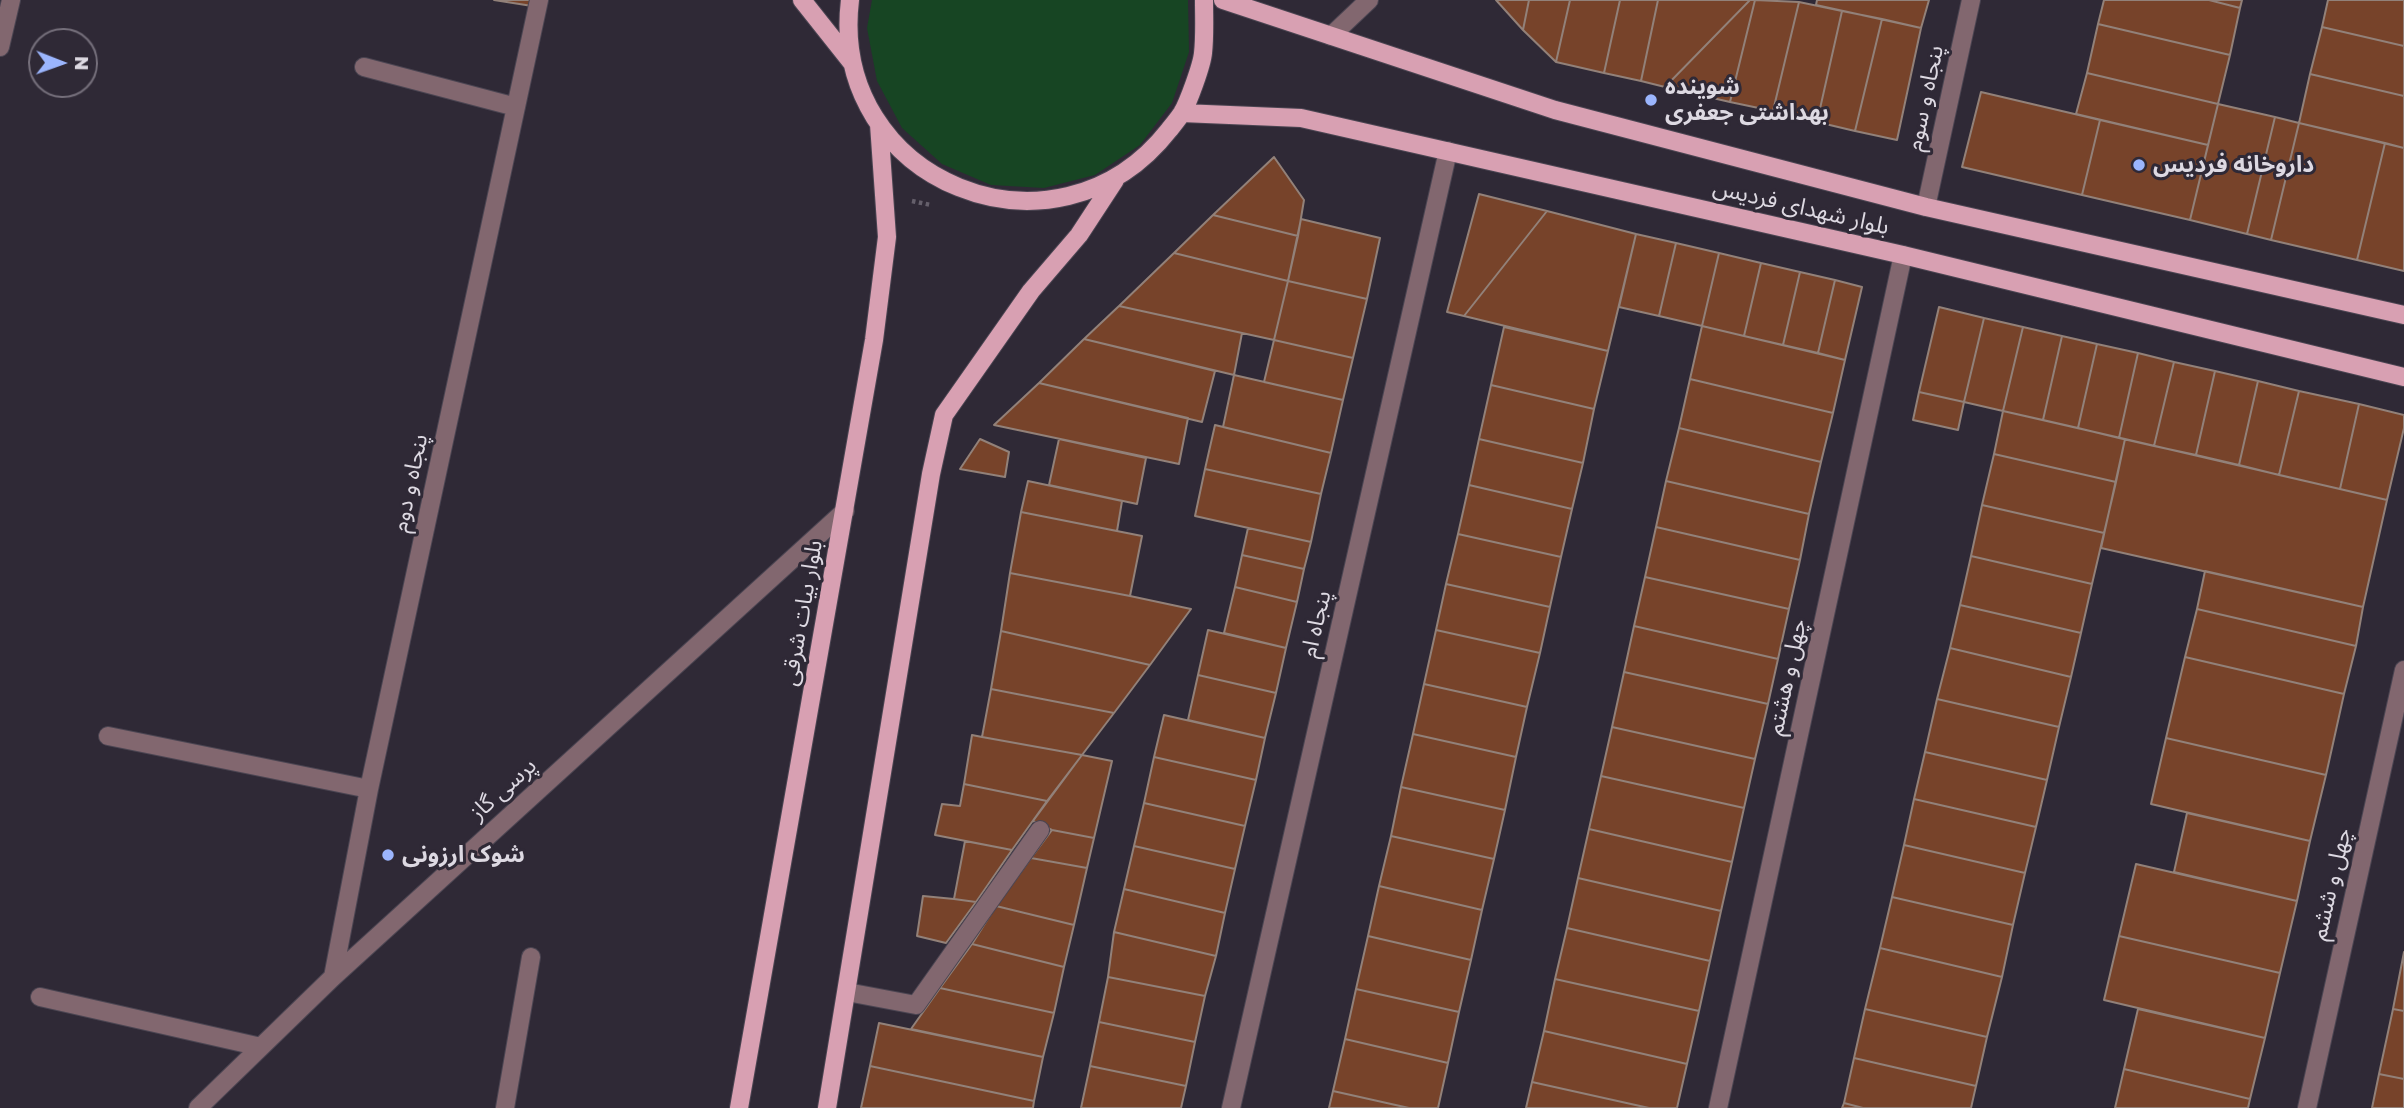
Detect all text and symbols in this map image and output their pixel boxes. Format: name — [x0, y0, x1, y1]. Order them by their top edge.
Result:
north arrow — [28, 28, 98, 98]
street label: پنجاه و سوم — [1900, 43, 1950, 153]
text: N — [71, 56, 94, 71]
place label: شوینده بهداشتی جعفری — [1665, 73, 1829, 127]
marker: شوینده بهداشتی جعفری — [1643, 92, 1659, 108]
place label: داروخانه فردیس — [2153, 151, 2314, 179]
marker: داروخانه فردیس — [2131, 157, 2147, 173]
street label: بلوار شهدای فردیس — [1710, 173, 1892, 241]
street label: پنجاه و دوم — [386, 431, 434, 535]
street label: بلوار بیات شرقی — [776, 538, 828, 688]
street label: پنجاه ام — [1295, 588, 1337, 660]
street label: چهل و هشتم — [1761, 616, 1813, 738]
street label: پرسی گاز — [464, 752, 542, 826]
street label: چهل و ششم — [2305, 825, 2357, 943]
place label: شوک ارزونی — [402, 841, 525, 869]
marker: شوک ارزونی — [380, 847, 396, 863]

